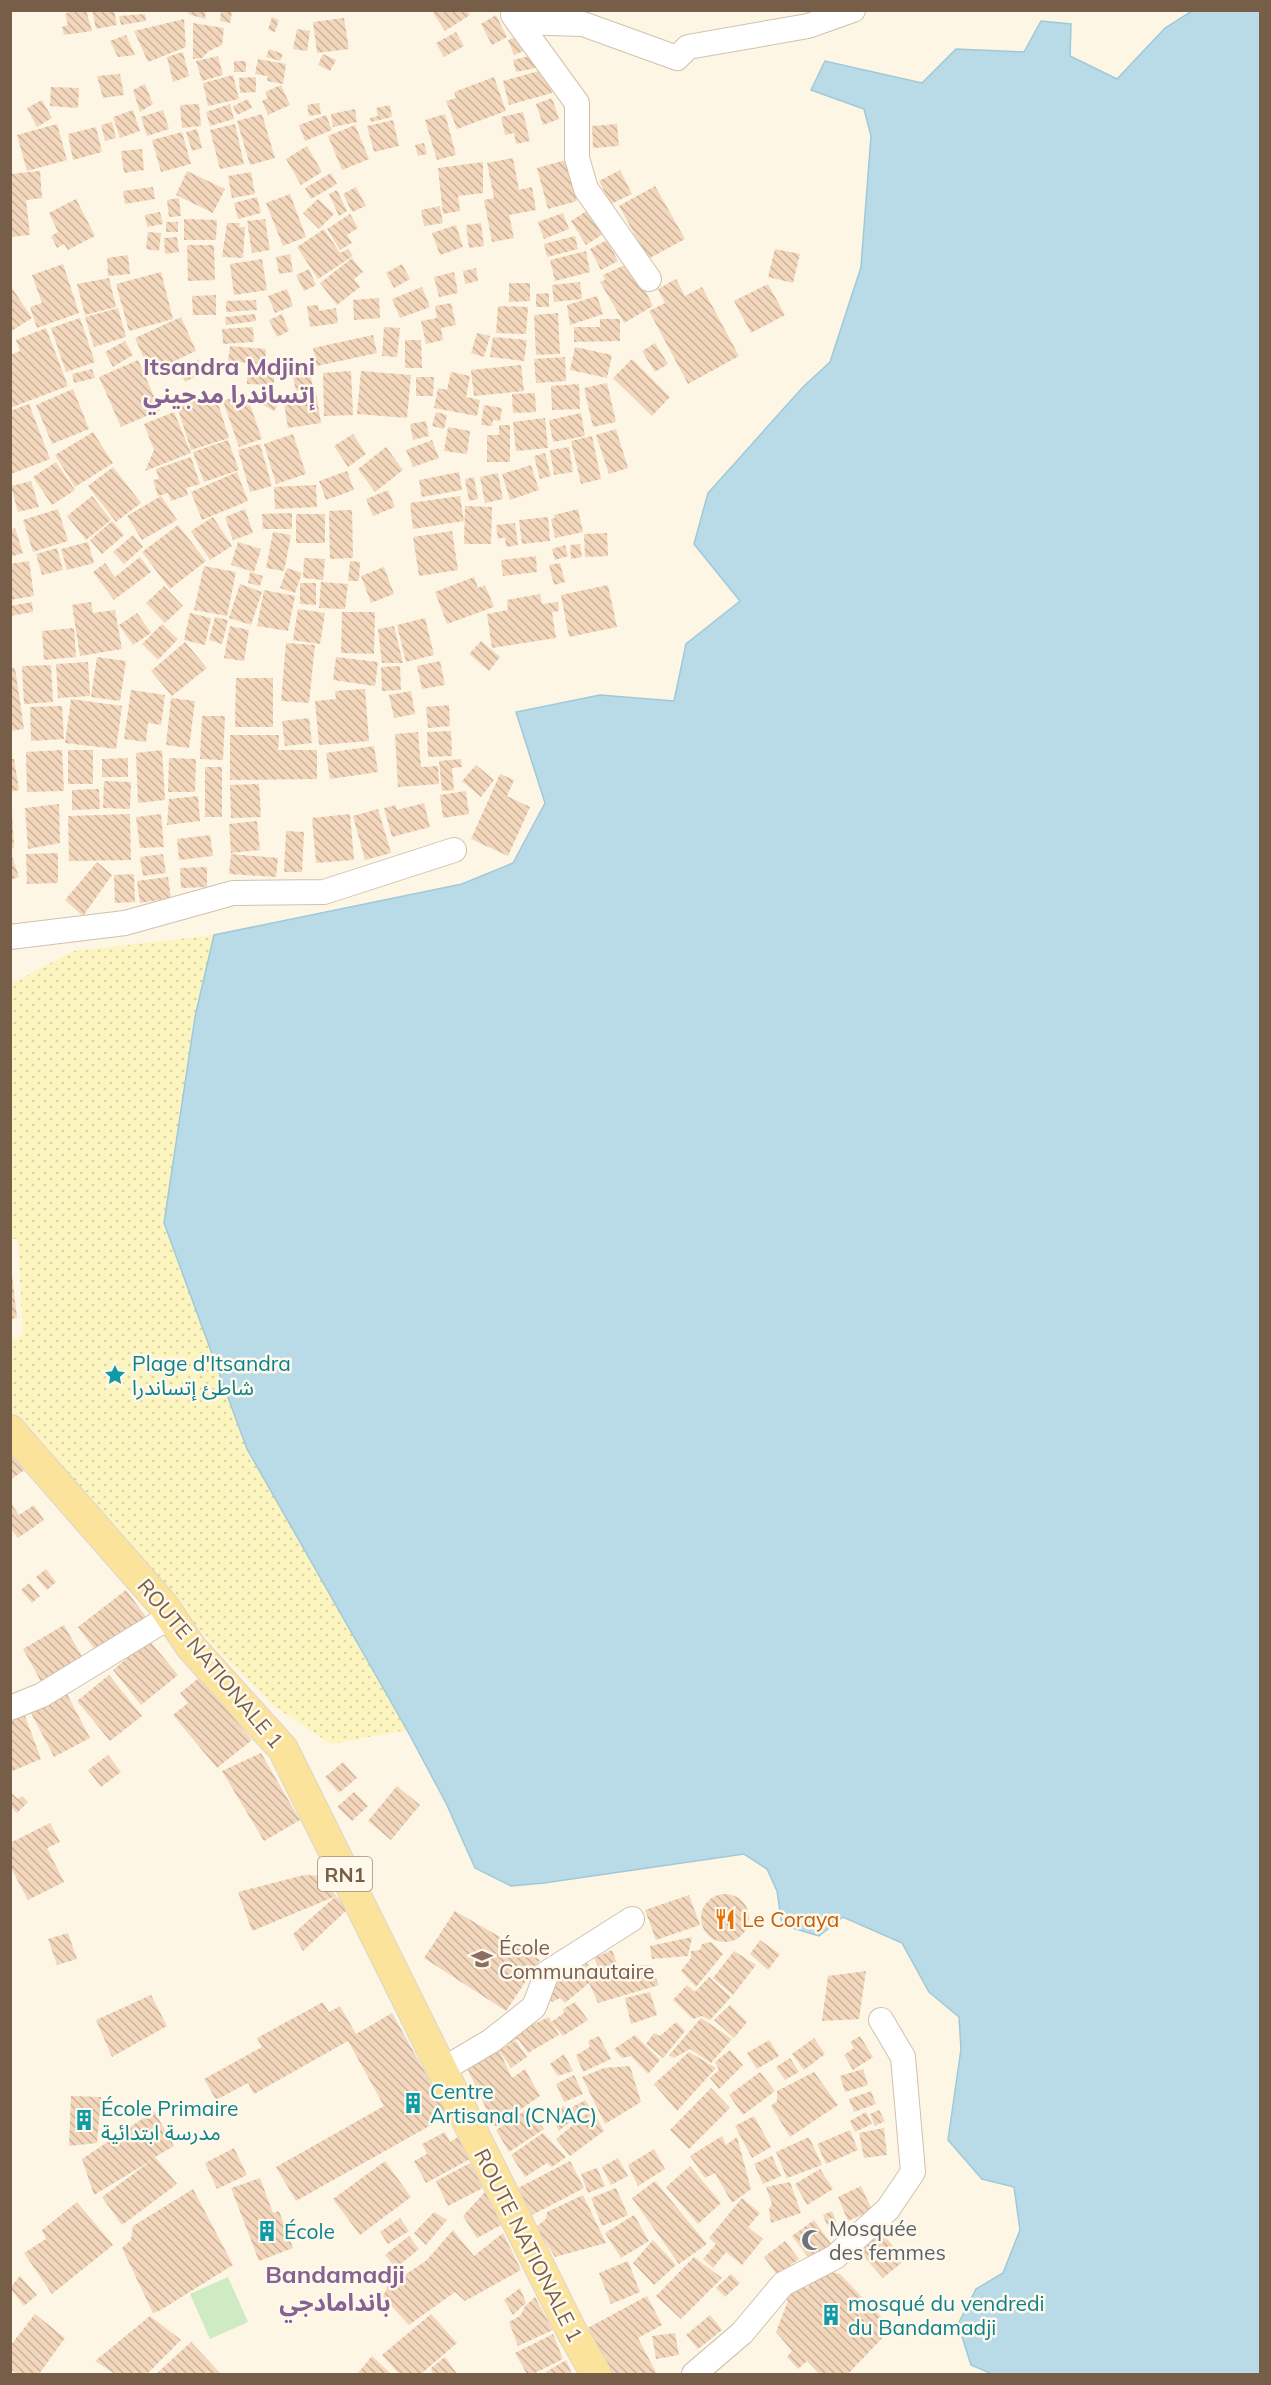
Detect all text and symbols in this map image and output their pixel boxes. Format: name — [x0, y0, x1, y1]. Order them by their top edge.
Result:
district label: Itsandra Mdjini إتساندرا مدجيني — [143, 351, 315, 415]
place label: Plage d'Itsandra شاطئ إتساندرا — [132, 1350, 291, 1401]
place icon: Plage d'Itsandra شاطئ إتساندرا — [103, 1363, 127, 1387]
street label: ROUTE NATIONALE 1 — [132, 1573, 290, 1753]
road number: RN1 — [318, 1857, 372, 1891]
place label: Le Coraya — [742, 1906, 839, 1932]
restaurant icon: Le Coraya — [713, 1907, 737, 1931]
place label: École Communautaire — [499, 1934, 655, 1984]
school or university icon: École Communautaire — [470, 1947, 494, 1971]
place label: Centre Artisanal (CNAC) — [430, 2078, 597, 2128]
building icon: Centre Artisanal (CNAC) — [401, 2091, 425, 2115]
place label: École Primaire مدرسة ابتدائية — [101, 2095, 238, 2145]
building icon: École Primaire مدرسة ابتدائية — [72, 2108, 96, 2132]
street label: ROUTE NATIONALE 1 — [469, 2144, 589, 2346]
place label: Mosquée des femmes — [829, 2215, 946, 2265]
place label: École — [284, 2218, 335, 2244]
building icon: École — [255, 2219, 279, 2243]
mosque icon: Mosquée des femmes — [800, 2228, 824, 2252]
district label: Bandamadji باندامادجي — [265, 2259, 405, 2323]
place label: mosqué du vendredi du Bandamadji — [848, 2290, 1045, 2340]
building icon: mosqué du vendredi du Bandamadji — [819, 2303, 843, 2327]

